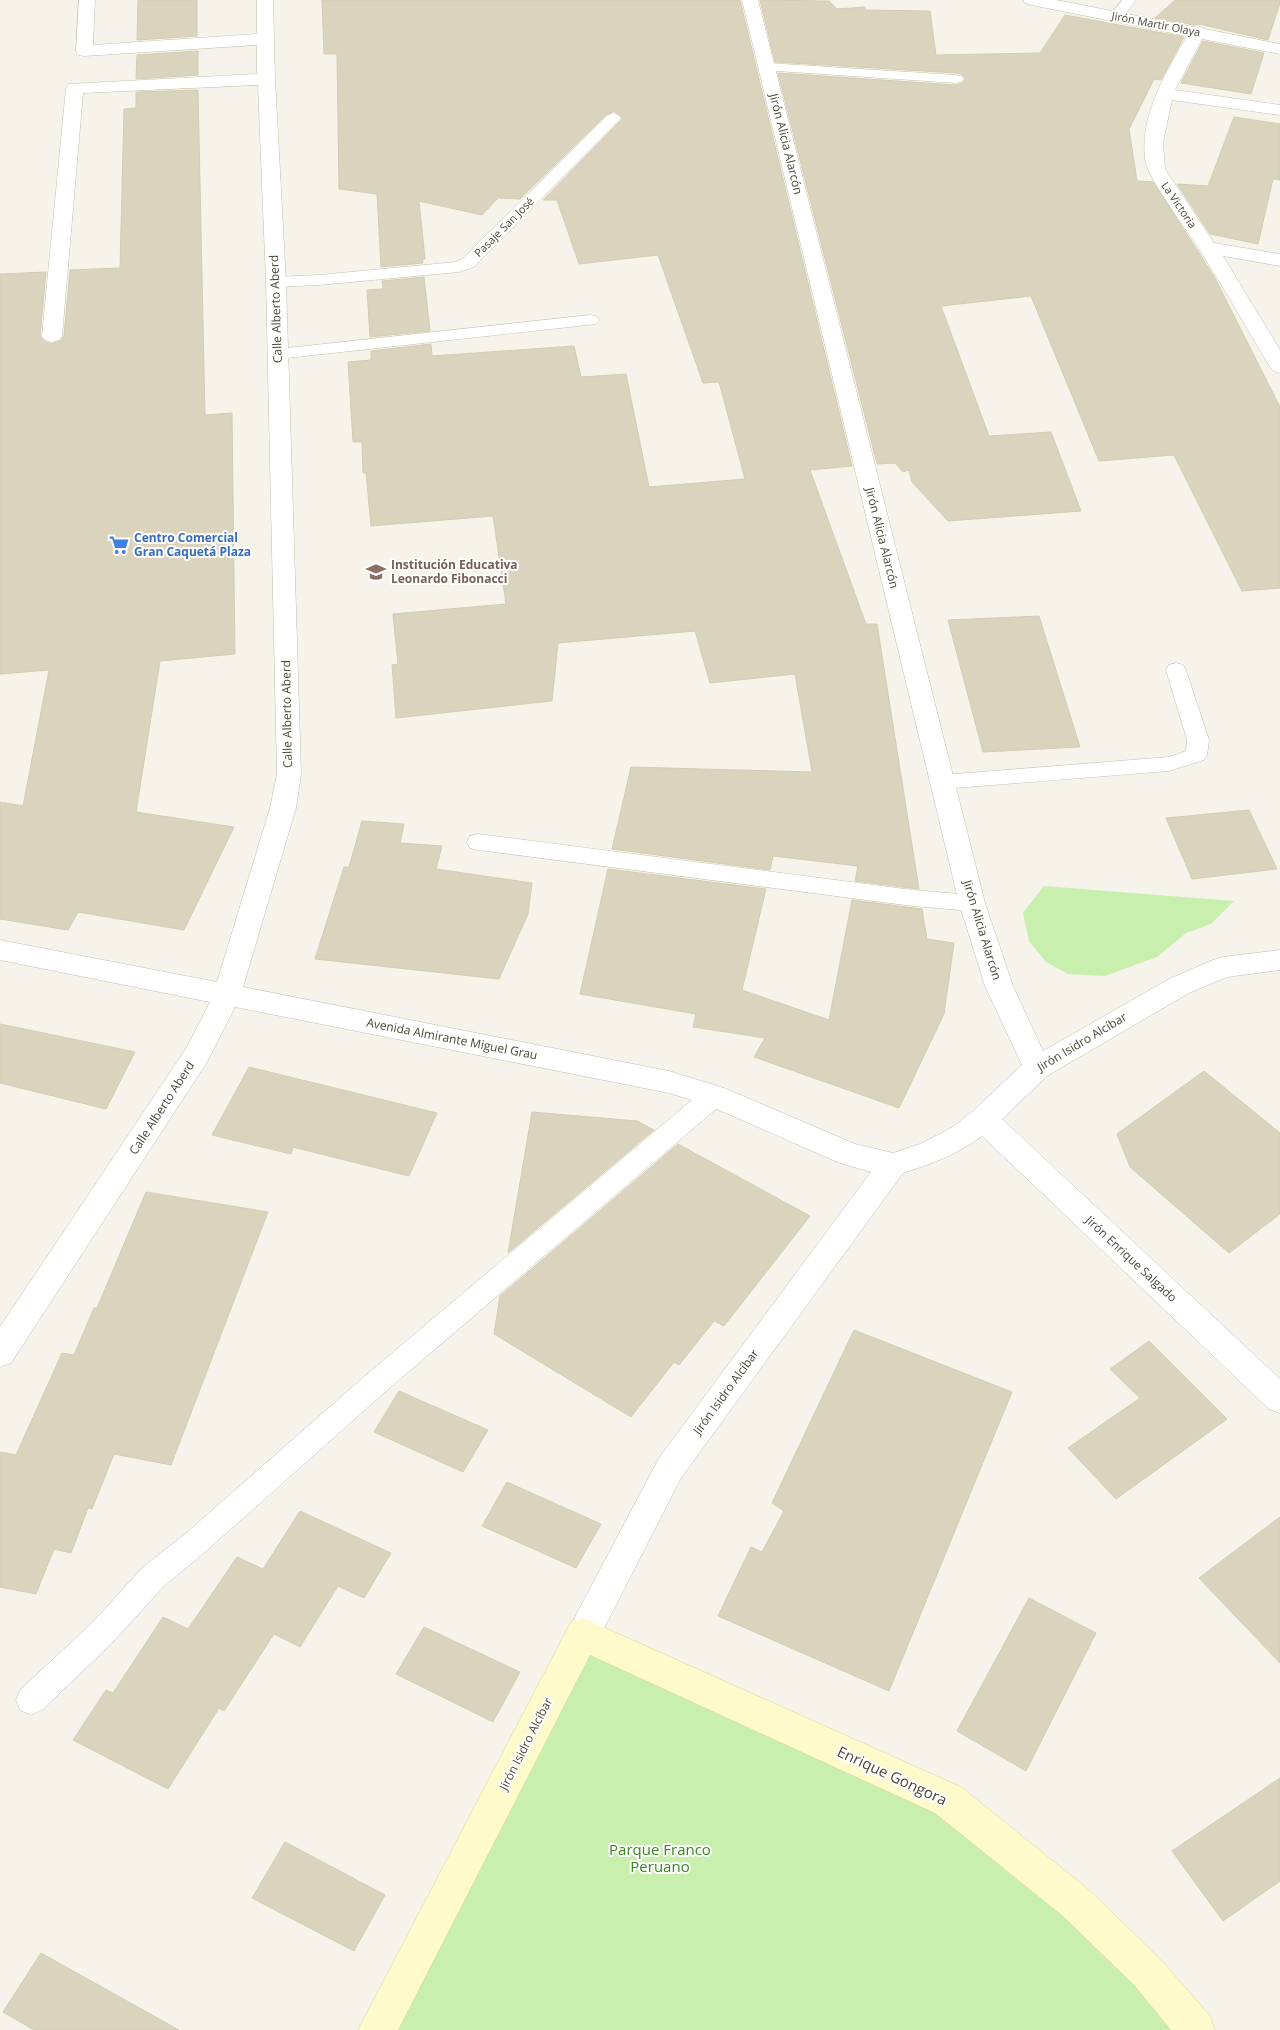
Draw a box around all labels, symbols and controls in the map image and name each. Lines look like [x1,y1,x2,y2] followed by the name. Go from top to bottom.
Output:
[1109,7,1202,39] street label: Jirón Martir Olaya
[765,91,807,196] street label: Jirón Alicia Alarcón
[1158,178,1201,231] street label: La Victoria
[471,194,537,260] street label: Pasaje San José
[265,255,286,363] street label: Calle Alberto Aberd
[861,485,903,590] street label: Jirón Alicia Alarcón
[134,529,251,560] place label: Centro Comercial Gran Caquetá Plaza
[108,534,130,556] supermarket icon: Centro Comercial Gran Caquetá Plaza
[391,556,518,587] place label: Institución Educativa Leonardo Fibonacci
[365,561,387,583] school or university icon: Institución Educativa Leonardo Fibonacci
[277,660,296,768] street label: Calle Alberto Aberd
[959,877,1006,982] street label: Jirón Alicia Alarcón
[1033,1008,1130,1076] street label: Jirón Isidro Alcíbar
[365,1014,539,1063] street label: Avenida Almirante Miguel Grau
[125,1058,198,1158] street label: Calle Alberto Aberd
[1081,1211,1181,1306] street label: Jirón Enrique Salgado
[688,1345,762,1439] street label: Jirón Isidro Alcíbar
[494,1694,556,1794] street label: Jirón Isidro Alcíbar
[834,1741,951,1809] street label: Enrique Gongora
[609,1839,711,1876] park label: Parque Franco Peruano

